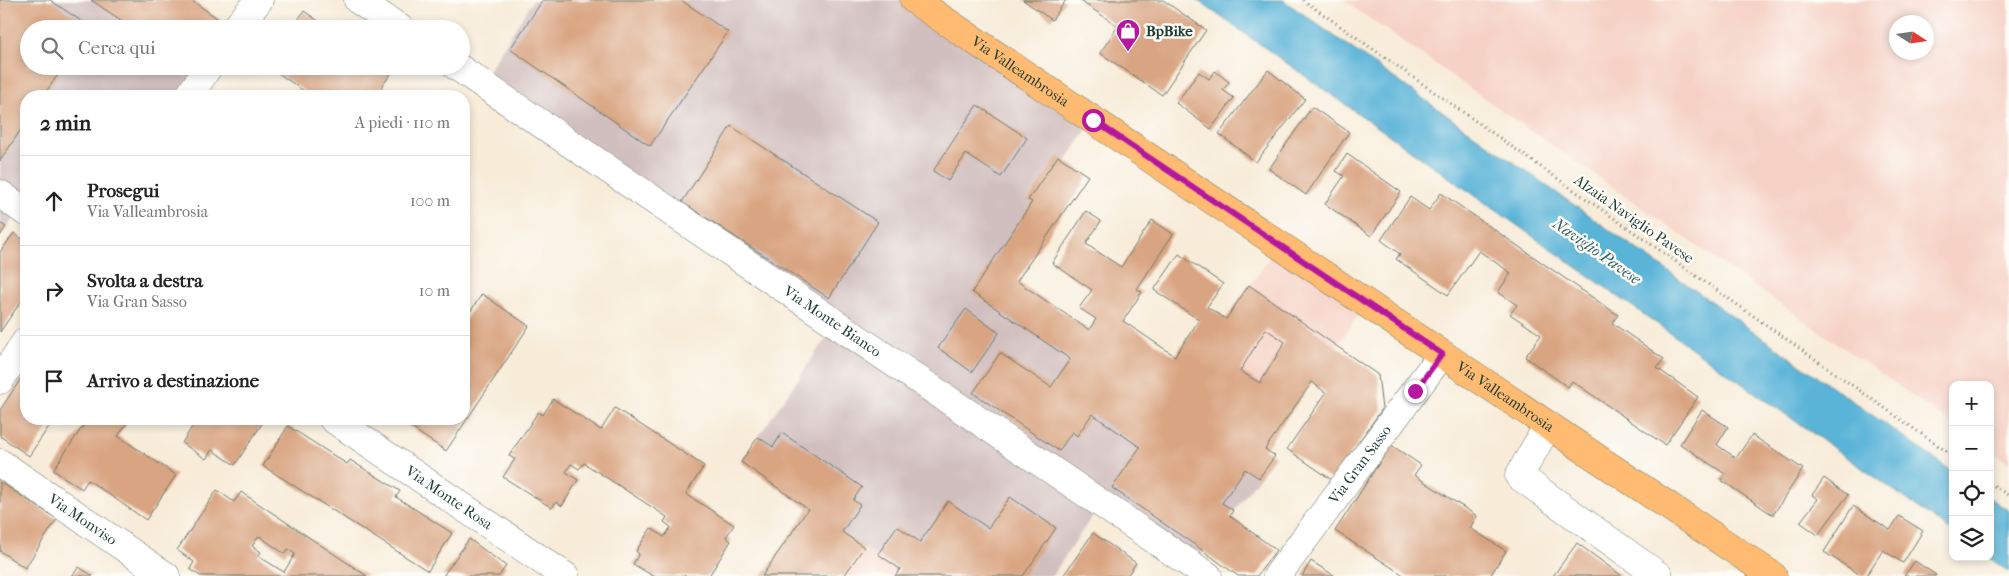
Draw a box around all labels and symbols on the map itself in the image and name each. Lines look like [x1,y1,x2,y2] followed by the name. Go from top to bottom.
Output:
[1889,15,1934,60] north arrow
[1115,18,1141,52] shop icon: BpBike
[1146,22,1193,40] place label: BpBike
[967,32,1073,111] street label: Via Valleambrosia
[1082,109,1105,132] route start
[1571,171,1697,267] street label: Alzaia Naviglio Pavese
[1549,214,1645,288] water label: Naviglio Pavese
[780,281,885,361] street label: Via Monte Bianco
[1452,357,1558,436] street label: Via Valleambrosia
[1404,380,1427,403] route end
[1324,421,1395,508] street label: Via Gran Sasso
[401,461,497,534] street label: Via Monte Rosa
[44,489,121,549] street label: Via Monviso

